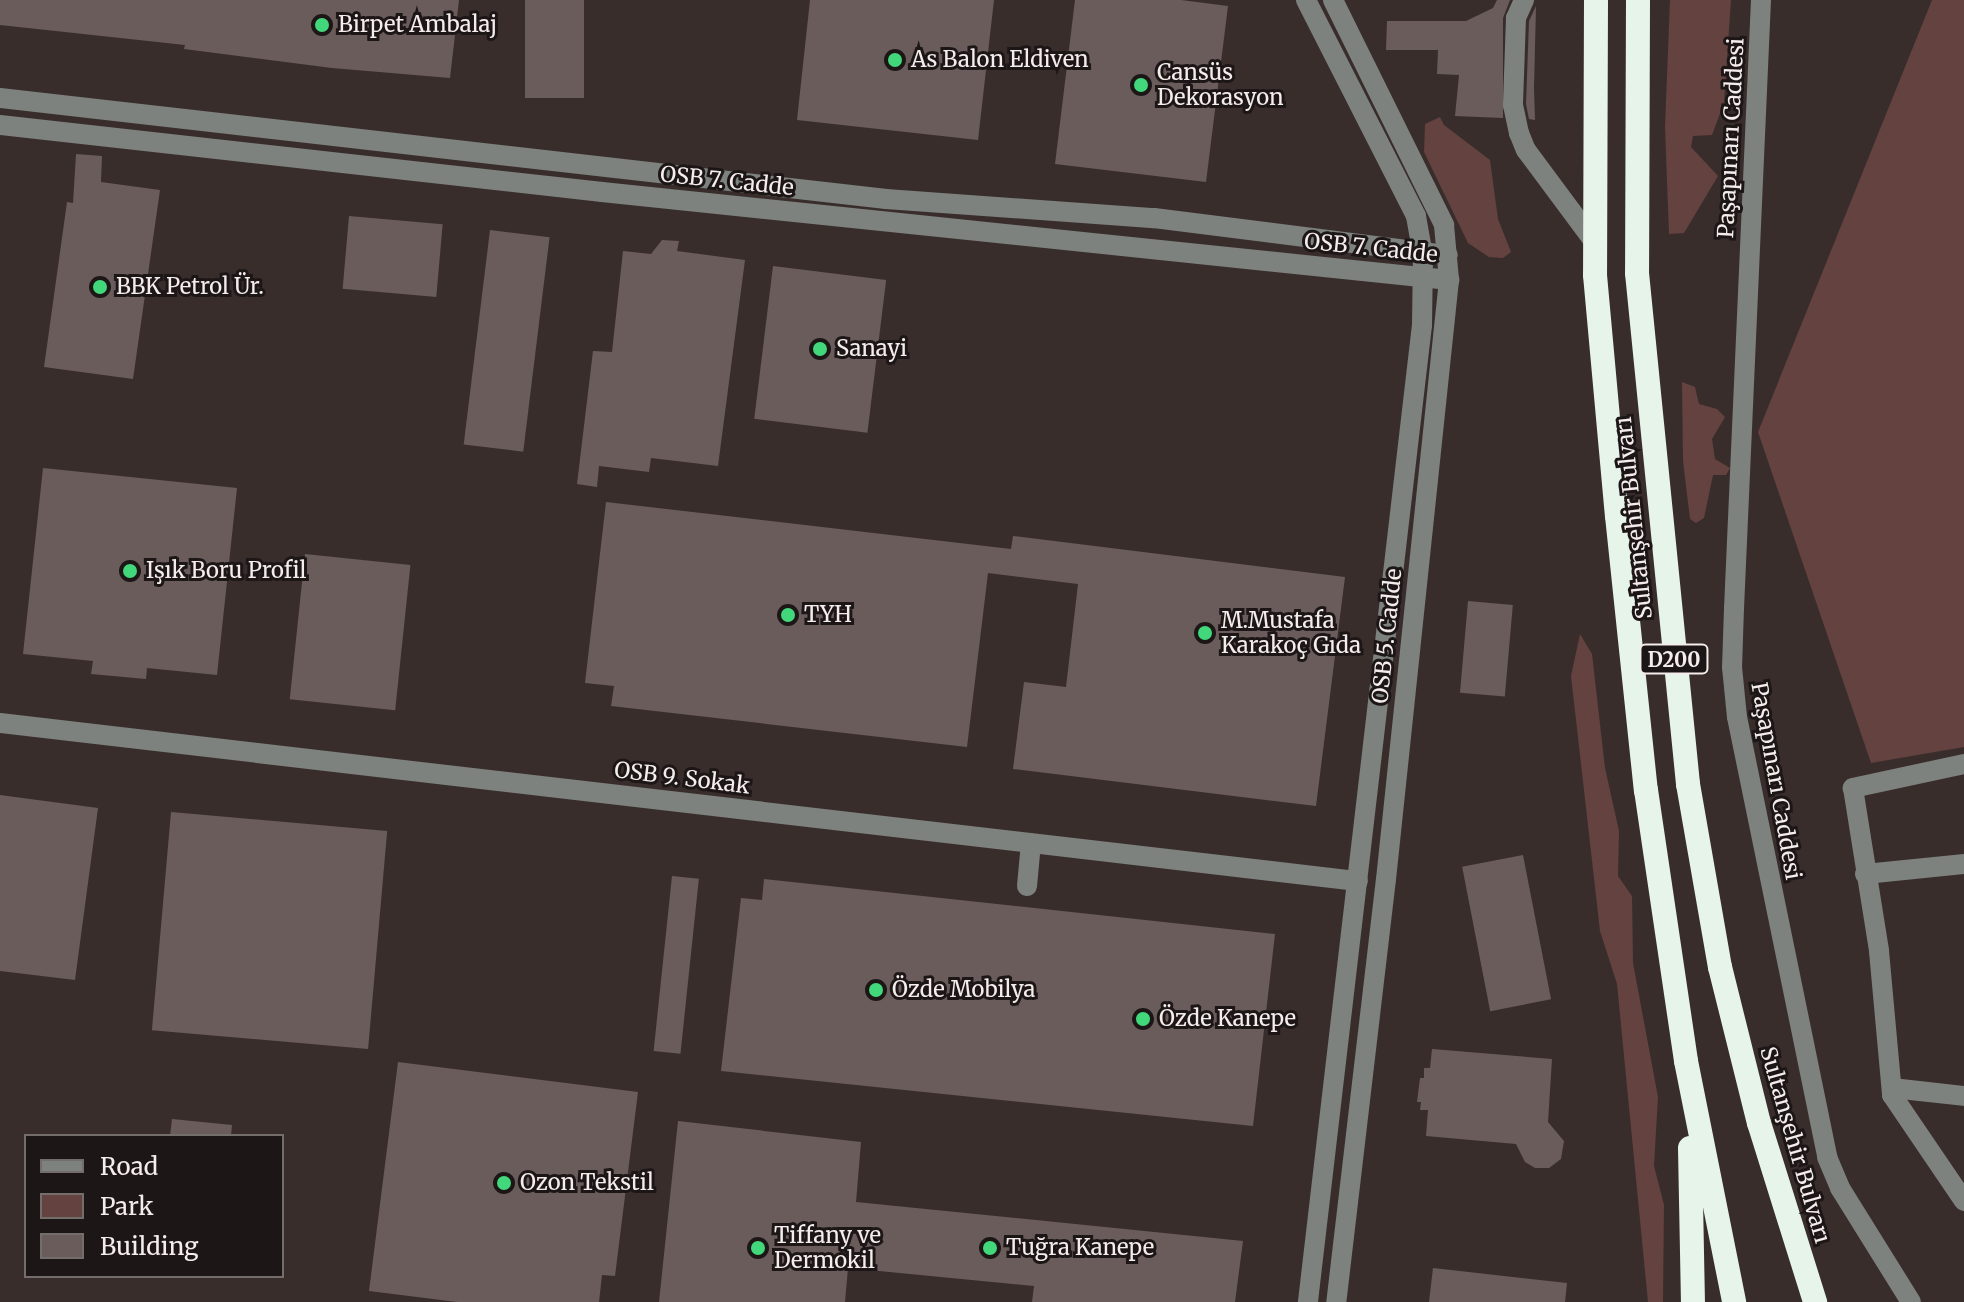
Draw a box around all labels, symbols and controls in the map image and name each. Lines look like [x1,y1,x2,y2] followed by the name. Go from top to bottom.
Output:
[338,12,497,38] place label: Birpet Ambalaj
[313,16,331,34] marker: Birpet Ambalaj
[1713,37,1749,239] street label: Paşapınarı Caddesi
[911,47,1089,73] place label: As Balon Eldiven
[886,51,904,69] marker: As Balon Eldiven
[1157,59,1284,110] place label: Cansüs Dekorasyon
[1132,76,1150,94] marker: Cansüs Dekorasyon
[659,161,795,201] street label: OSB 7. Cadde
[1303,228,1439,268] street label: OSB 7. Cadde
[116,274,264,300] place label: BBK Petrol Ür.
[91,278,109,296] marker: BBK Petrol Ür.
[836,336,907,362] place label: Sanayi
[811,340,829,358] marker: Sanayi
[1610,416,1658,620] street label: Sultanşehir Bulvarı
[146,558,306,584] place label: Işık Boru Profil
[121,562,139,580] marker: Işık Boru Profil
[1367,567,1407,705] street label: OSB 5. Cadde
[804,602,852,628] place label: TYH
[779,606,797,624] marker: TYH
[1221,607,1361,658] place label: M.Mustafa Karakoç Gıda
[1196,624,1214,642] marker: M.Mustafa Karakoç Gıda
[1638,643,1710,675] road number: D200
[1746,680,1806,882] street label: Paşapınarı Caddesi
[613,757,751,799] street label: OSB 9. Sokak
[892,977,1035,1003] place label: Özde Mobilya
[867,981,885,999] marker: Özde Mobilya
[1159,1006,1296,1032] place label: Özde Kanepe
[1134,1010,1152,1028] marker: Özde Kanepe
[1754,1044,1836,1246] street label: Sultanşehir Bulvarı
[24,1134,284,1278] legend
[100,1151,158,1182] text: Road
[520,1170,654,1196] place label: Ozon Tekstil
[495,1174,513,1192] marker: Ozon Tekstil
[100,1191,153,1222] text: Park
[774,1222,881,1274] place label: Tiffany ve Dermokil
[100,1231,199,1262] text: Building
[1006,1235,1154,1261] place label: Tuğra Kanepe
[749,1239,767,1257] marker: Tiffany ve Dermokil
[981,1239,999,1257] marker: Tuğra Kanepe

